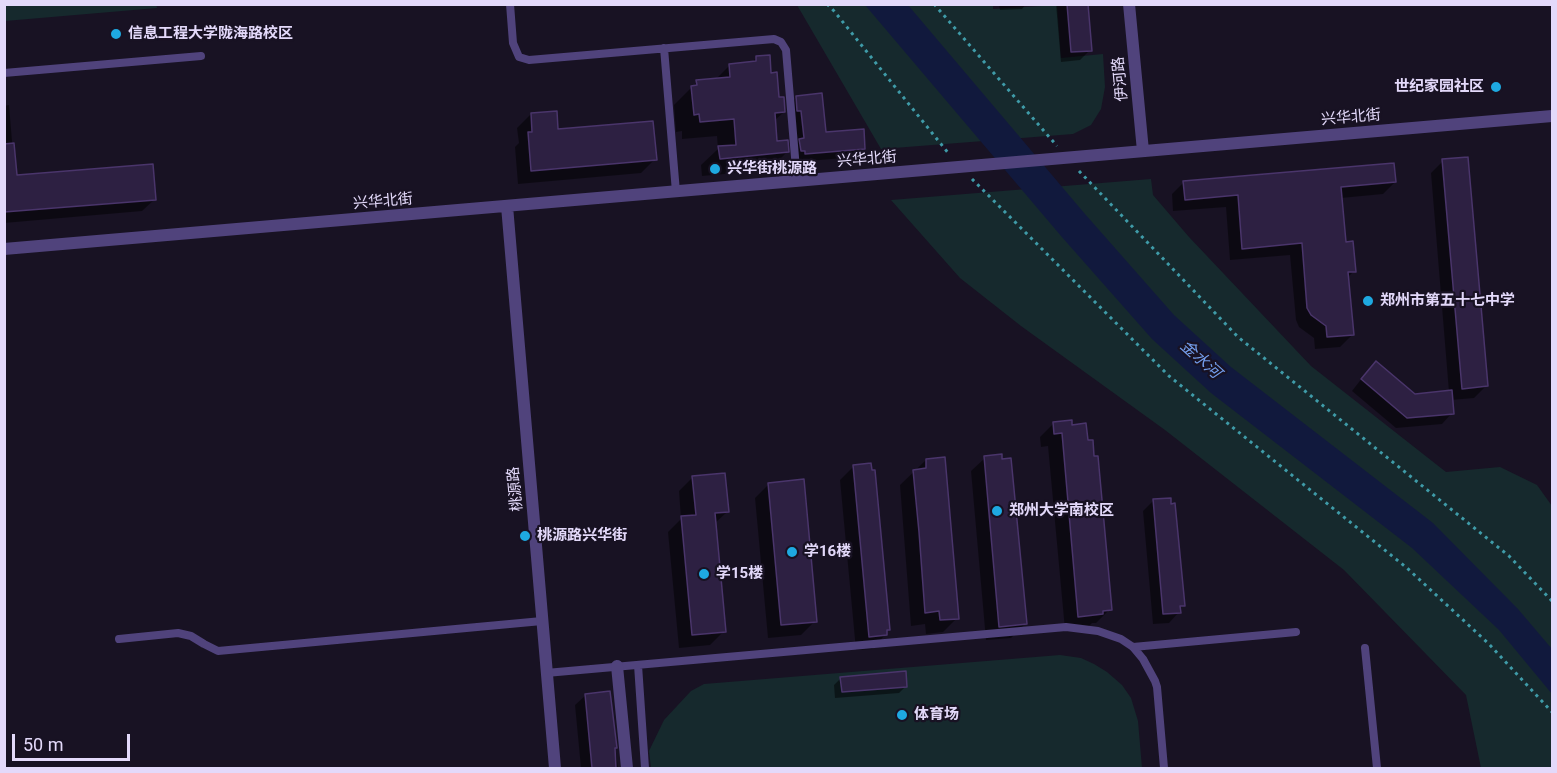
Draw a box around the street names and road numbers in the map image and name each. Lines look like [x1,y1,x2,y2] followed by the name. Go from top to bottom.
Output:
[1110,56,1132,102] street label: 伊河路
[1320,106,1382,130] street label: 兴华北街
[836,148,898,172] street label: 兴华北街
[352,190,414,214] street label: 兴华北街
[505,466,527,512] street label: 桃源路

